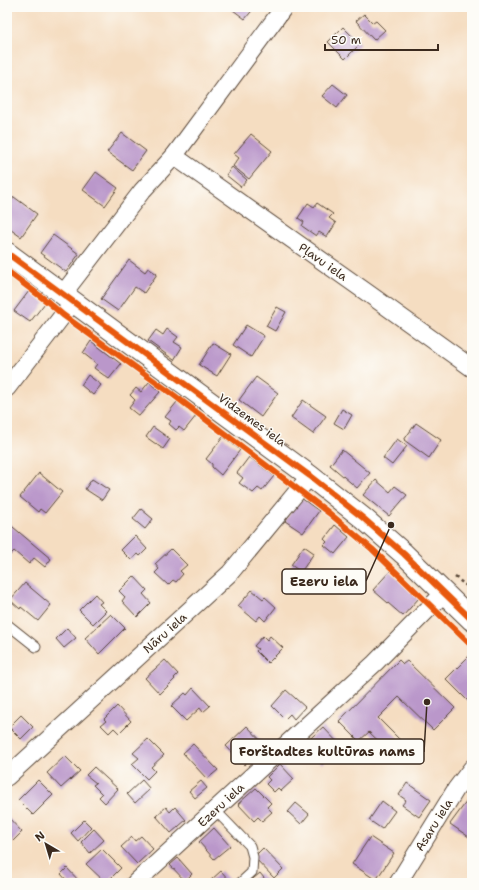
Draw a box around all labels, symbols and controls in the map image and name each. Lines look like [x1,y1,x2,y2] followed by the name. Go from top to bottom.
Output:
[325,26,438,52] scale bar
[331,32,361,48] text: 50 m
[295,239,351,285] street label: Pļavu iela
[215,390,290,450] street label: Vidzemes iela
[282,569,366,594] callout: Ezeru iela
[290,573,358,590] text: Ezeru iela
[140,609,191,657] street label: Nāru iela
[231,739,424,764] callout: Forštadtes kultūras nams
[239,743,415,760] text: Forštadtes kultūras nams
[194,779,248,831] street label: Ezeru iela
[412,795,457,854] street label: Asaru iela
[26,824,66,864] north arrow
[32,828,48,845] text: N

